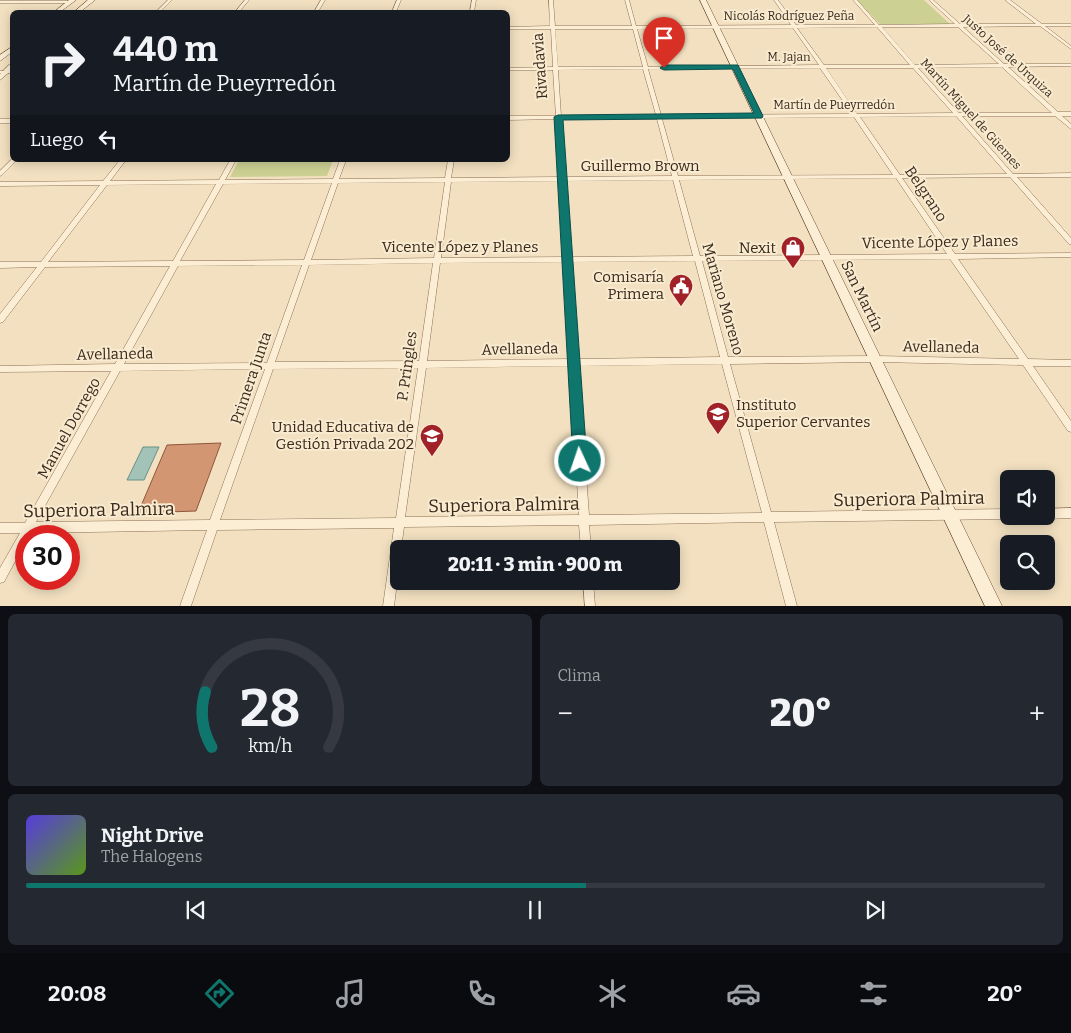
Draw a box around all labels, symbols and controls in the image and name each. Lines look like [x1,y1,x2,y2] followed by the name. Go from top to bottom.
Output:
[724,9,855,23] street label: Nicolás Rodríguez Peña
[959,11,1056,100] street label: Justo José de Urquiza
[643,17,685,68] pin
[650,24,678,52] icon: arrive
[113,28,218,70] text: 440 m
[30,30,95,95] icon: right
[529,32,551,100] street label: Rivadavia
[767,50,811,64] street label: M. Jajan
[918,56,1024,172] street label: Martín Miguel de Güemes
[113,70,336,97] text: Martín de Pueyrredón
[773,98,895,112] street label: Martín de Pueyrredón
[94,125,122,153] icon: left
[30,128,84,151] text: Luego
[580,157,700,175] street label: Guillermo Brown
[901,163,951,225] street label: Belgrano
[862,232,1018,252] street label: Vicente López y Planes
[780,235,806,269] shop icon: Nexit
[382,238,538,256] street label: Vicente López y Planes
[739,239,777,257] place label: Nexit
[698,241,748,357] street label: Mariano Moreno
[837,258,887,335] street label: San Martín
[593,268,664,303] place label: Comisaría Primera
[668,273,694,307] public building icon: Comisaría Primera
[227,329,275,427] street label: Primera Junta
[393,330,421,402] street label: P. Pringles
[902,337,980,357] street label: Avellaneda
[481,339,559,359] street label: Avellaneda
[76,344,154,364] street label: Avellaneda
[34,374,104,482] street label: Manuel Dorrego
[736,396,870,431] place label: Instituto Superior Cervantes
[705,401,731,435] school or university icon: Instituto Superior Cervantes
[272,418,414,453] place label: Unidad Educativa de Gestión Privada 202
[419,423,445,457] school or university icon: Unidad Educativa de Gestión Privada 202
[553,434,605,486] position arrow
[1000,470,1055,590] map controls
[1000,470,1055,525] button: sound
[833,487,985,511] street label: Superiora Palmira
[428,493,580,517] street label: Superiora Palmira
[23,498,175,522] street label: Superiora Palmira
[15,525,80,590] speed limit sign: 30
[1000,535,1055,590] button: search
[448,553,622,576] text: 20:11 · 3 min · 900 m
[558,666,601,685] text: Clima
[239,677,300,740] text: 28
[770,690,832,736] text: 20°
[558,697,573,730] text: −
[1029,697,1045,730] text: +
[248,735,292,757] text: km/h
[101,824,204,847] text: Night Drive
[101,847,202,866] text: The Halogens
[182,896,210,924] icon: previous
[521,896,549,924] icon: pause
[861,896,889,924] icon: next
[202,976,237,1011] icon: directions
[333,976,368,1011] icon: music
[464,976,499,1011] icon: phone
[595,976,630,1011] icon: climate
[726,976,761,1011] icon: car
[856,976,891,1011] icon: filters
[48,980,107,1007] text: 20:08
[987,980,1023,1007] text: 20°

